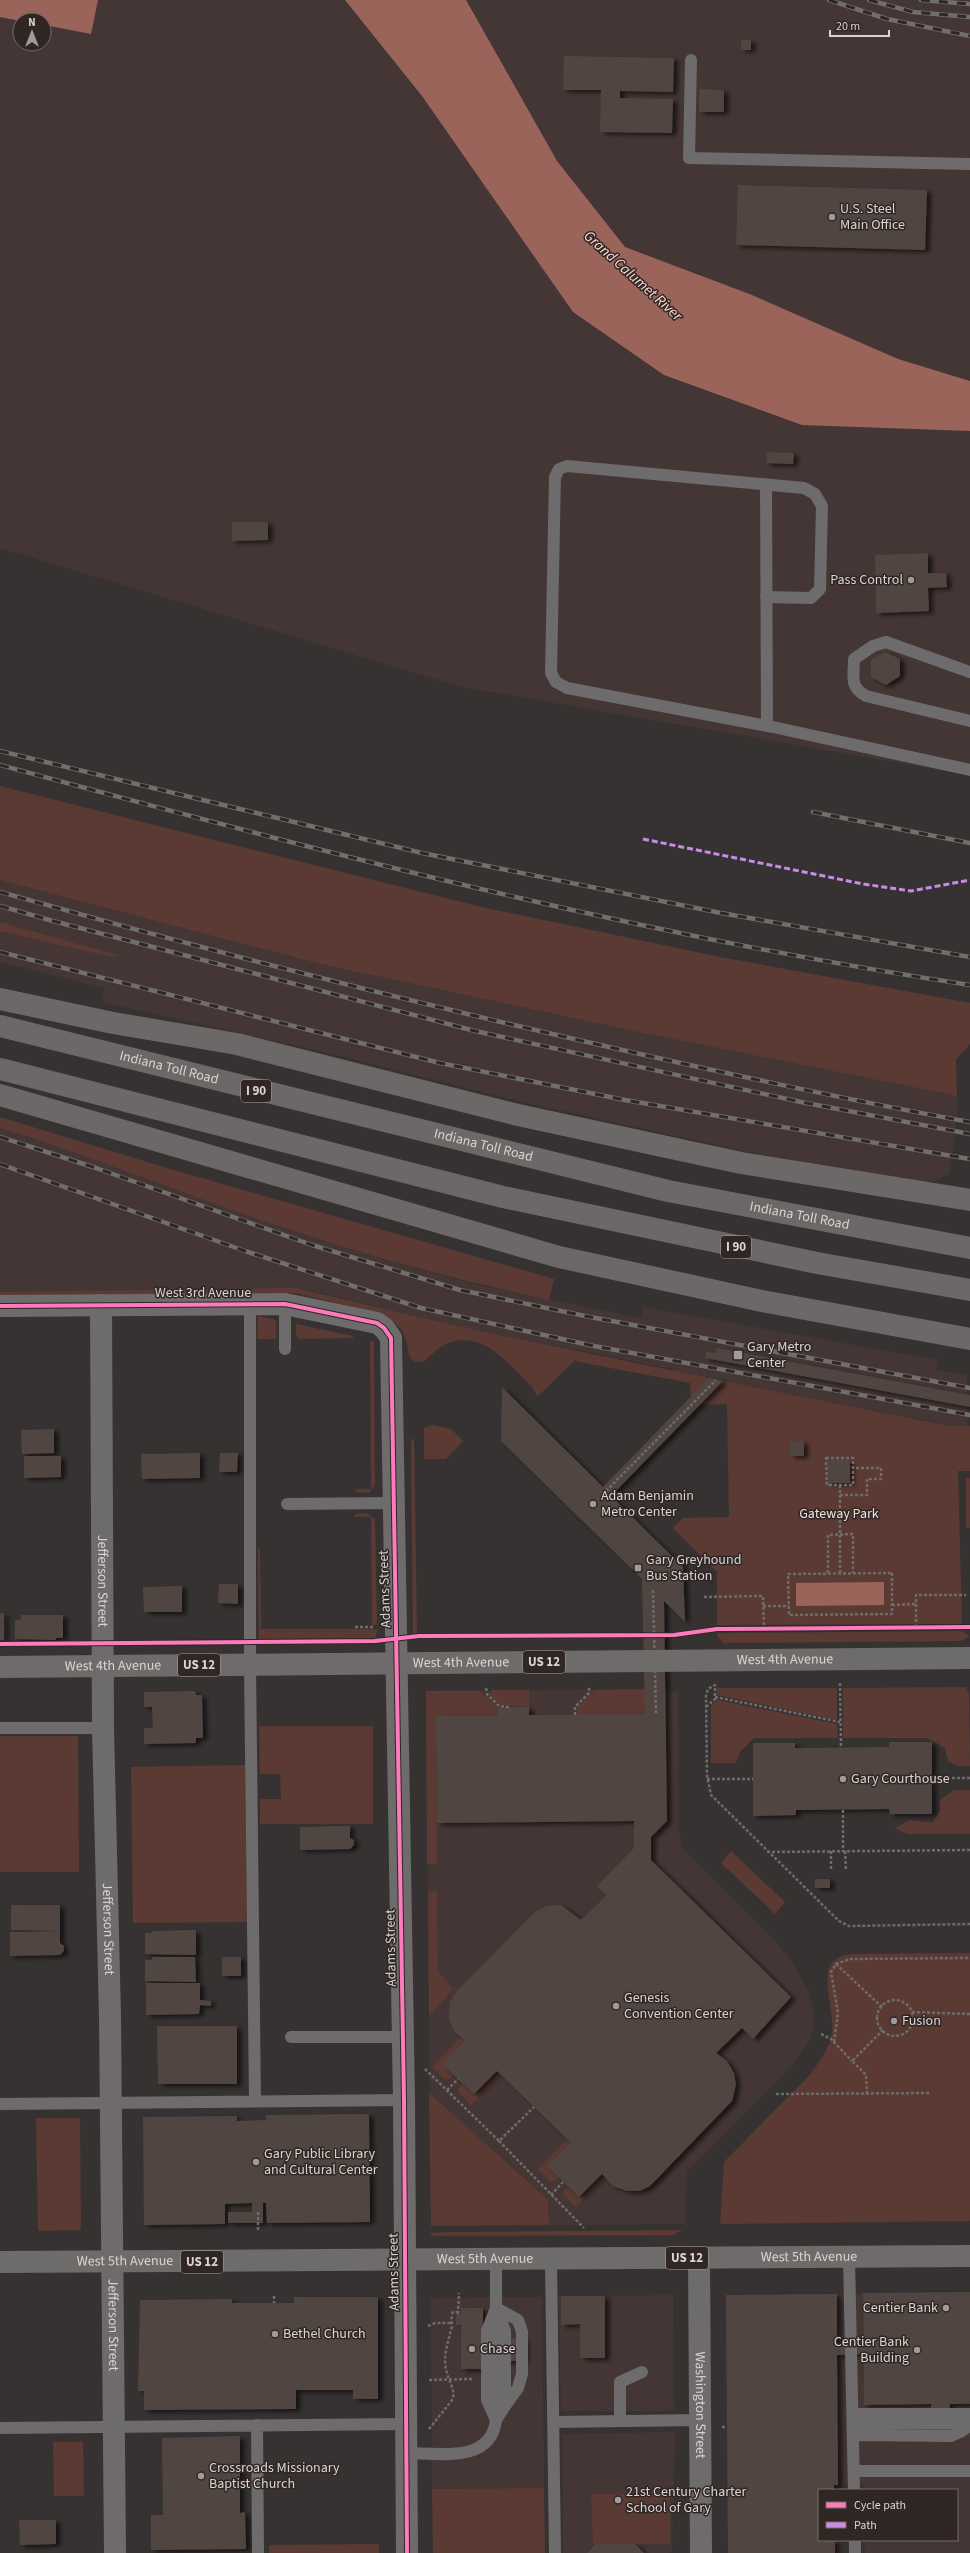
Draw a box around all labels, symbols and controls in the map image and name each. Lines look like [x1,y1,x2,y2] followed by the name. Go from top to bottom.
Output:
[12,12,52,52] north arrow
[830,12,889,38] scale bar
[28,15,36,30] text: N
[836,18,860,35] text: 20 m
[840,199,905,235] place label: U.S. Steel Main Office
[827,212,837,222] marker: U.S. Steel Main Office
[579,226,688,327] water label: Grand Calumet River
[830,570,903,590] place label: Pass Control
[906,575,916,585] marker: Pass Control
[117,1046,221,1090] street label: Indiana Toll Road
[241,1080,271,1102] road number: I 90
[432,1124,535,1167] street label: Indiana Toll Road
[748,1197,851,1235] street label: Indiana Toll Road
[721,1236,751,1258] road number: I 90
[155,1283,251,1303] street label: West 3rd Avenue
[747,1337,811,1373] place label: Gary Metro Center
[732,1349,744,1361] marker: Gary Metro Center
[601,1486,694,1522] place label: Adam Benjamin Metro Center
[588,1499,598,1509] marker: Adam Benjamin Metro Center
[799,1504,879,1524] park label: Gateway Park
[92,1535,113,1628] street label: Jefferson Street
[374,1550,396,1628] street label: Adams Street
[646,1550,741,1586] place label: Gary Greyhound Bus Station
[633,1563,643,1573] marker: Gary Greyhound Bus Station
[737,1649,833,1670] street label: West 4th Avenue
[523,1651,565,1673] road number: US 12
[413,1652,509,1673] street label: West 4th Avenue
[178,1654,220,1676] road number: US 12
[65,1656,161,1676] street label: West 4th Avenue
[851,1769,950,1789] place label: Gary Courthouse
[838,1774,848,1784] marker: Gary Courthouse
[97,1882,119,1976] street label: Jefferson Street
[380,1909,402,1987] street label: Adams Street
[624,1988,734,2024] place label: Genesis Convention Center
[611,2001,621,2011] marker: Genesis Convention Center
[902,2011,941,2031] place label: Fusion
[889,2016,899,2026] marker: Fusion
[264,2144,378,2180] place label: Gary Public Library and Cultural Center
[251,2157,261,2167] marker: Gary Public Library and Cultural Center
[383,2233,405,2311] street label: Adams Street
[666,2247,708,2269] road number: US 12
[761,2247,857,2267] street label: West 5th Avenue
[437,2249,533,2269] street label: West 5th Avenue
[77,2251,173,2272] street label: West 5th Avenue
[181,2251,223,2273] road number: US 12
[102,2279,123,2371] street label: Jefferson Street
[863,2298,938,2318] place label: Centier Bank
[941,2303,951,2313] marker: Centier Bank
[283,2324,366,2344] place label: Bethel Church
[270,2329,280,2339] marker: Bethel Church
[834,2332,909,2368] place label: Centier Bank Building
[480,2339,516,2359] place label: Chase
[467,2344,477,2354] marker: Chase
[912,2345,922,2355] marker: Centier Bank Building
[690,2351,710,2459] street label: Washington Street
[209,2458,340,2494] place label: Crossroads Missionary Baptist Church
[196,2471,206,2481] marker: Crossroads Missionary Baptist Church
[626,2482,747,2518] place label: 21st Century Charter School of Gary
[818,2489,958,2541] legend
[613,2495,623,2505] marker: 21st Century Charter School of Gary
[854,2497,906,2514] text: Cycle path
[854,2517,877,2534] text: Path

